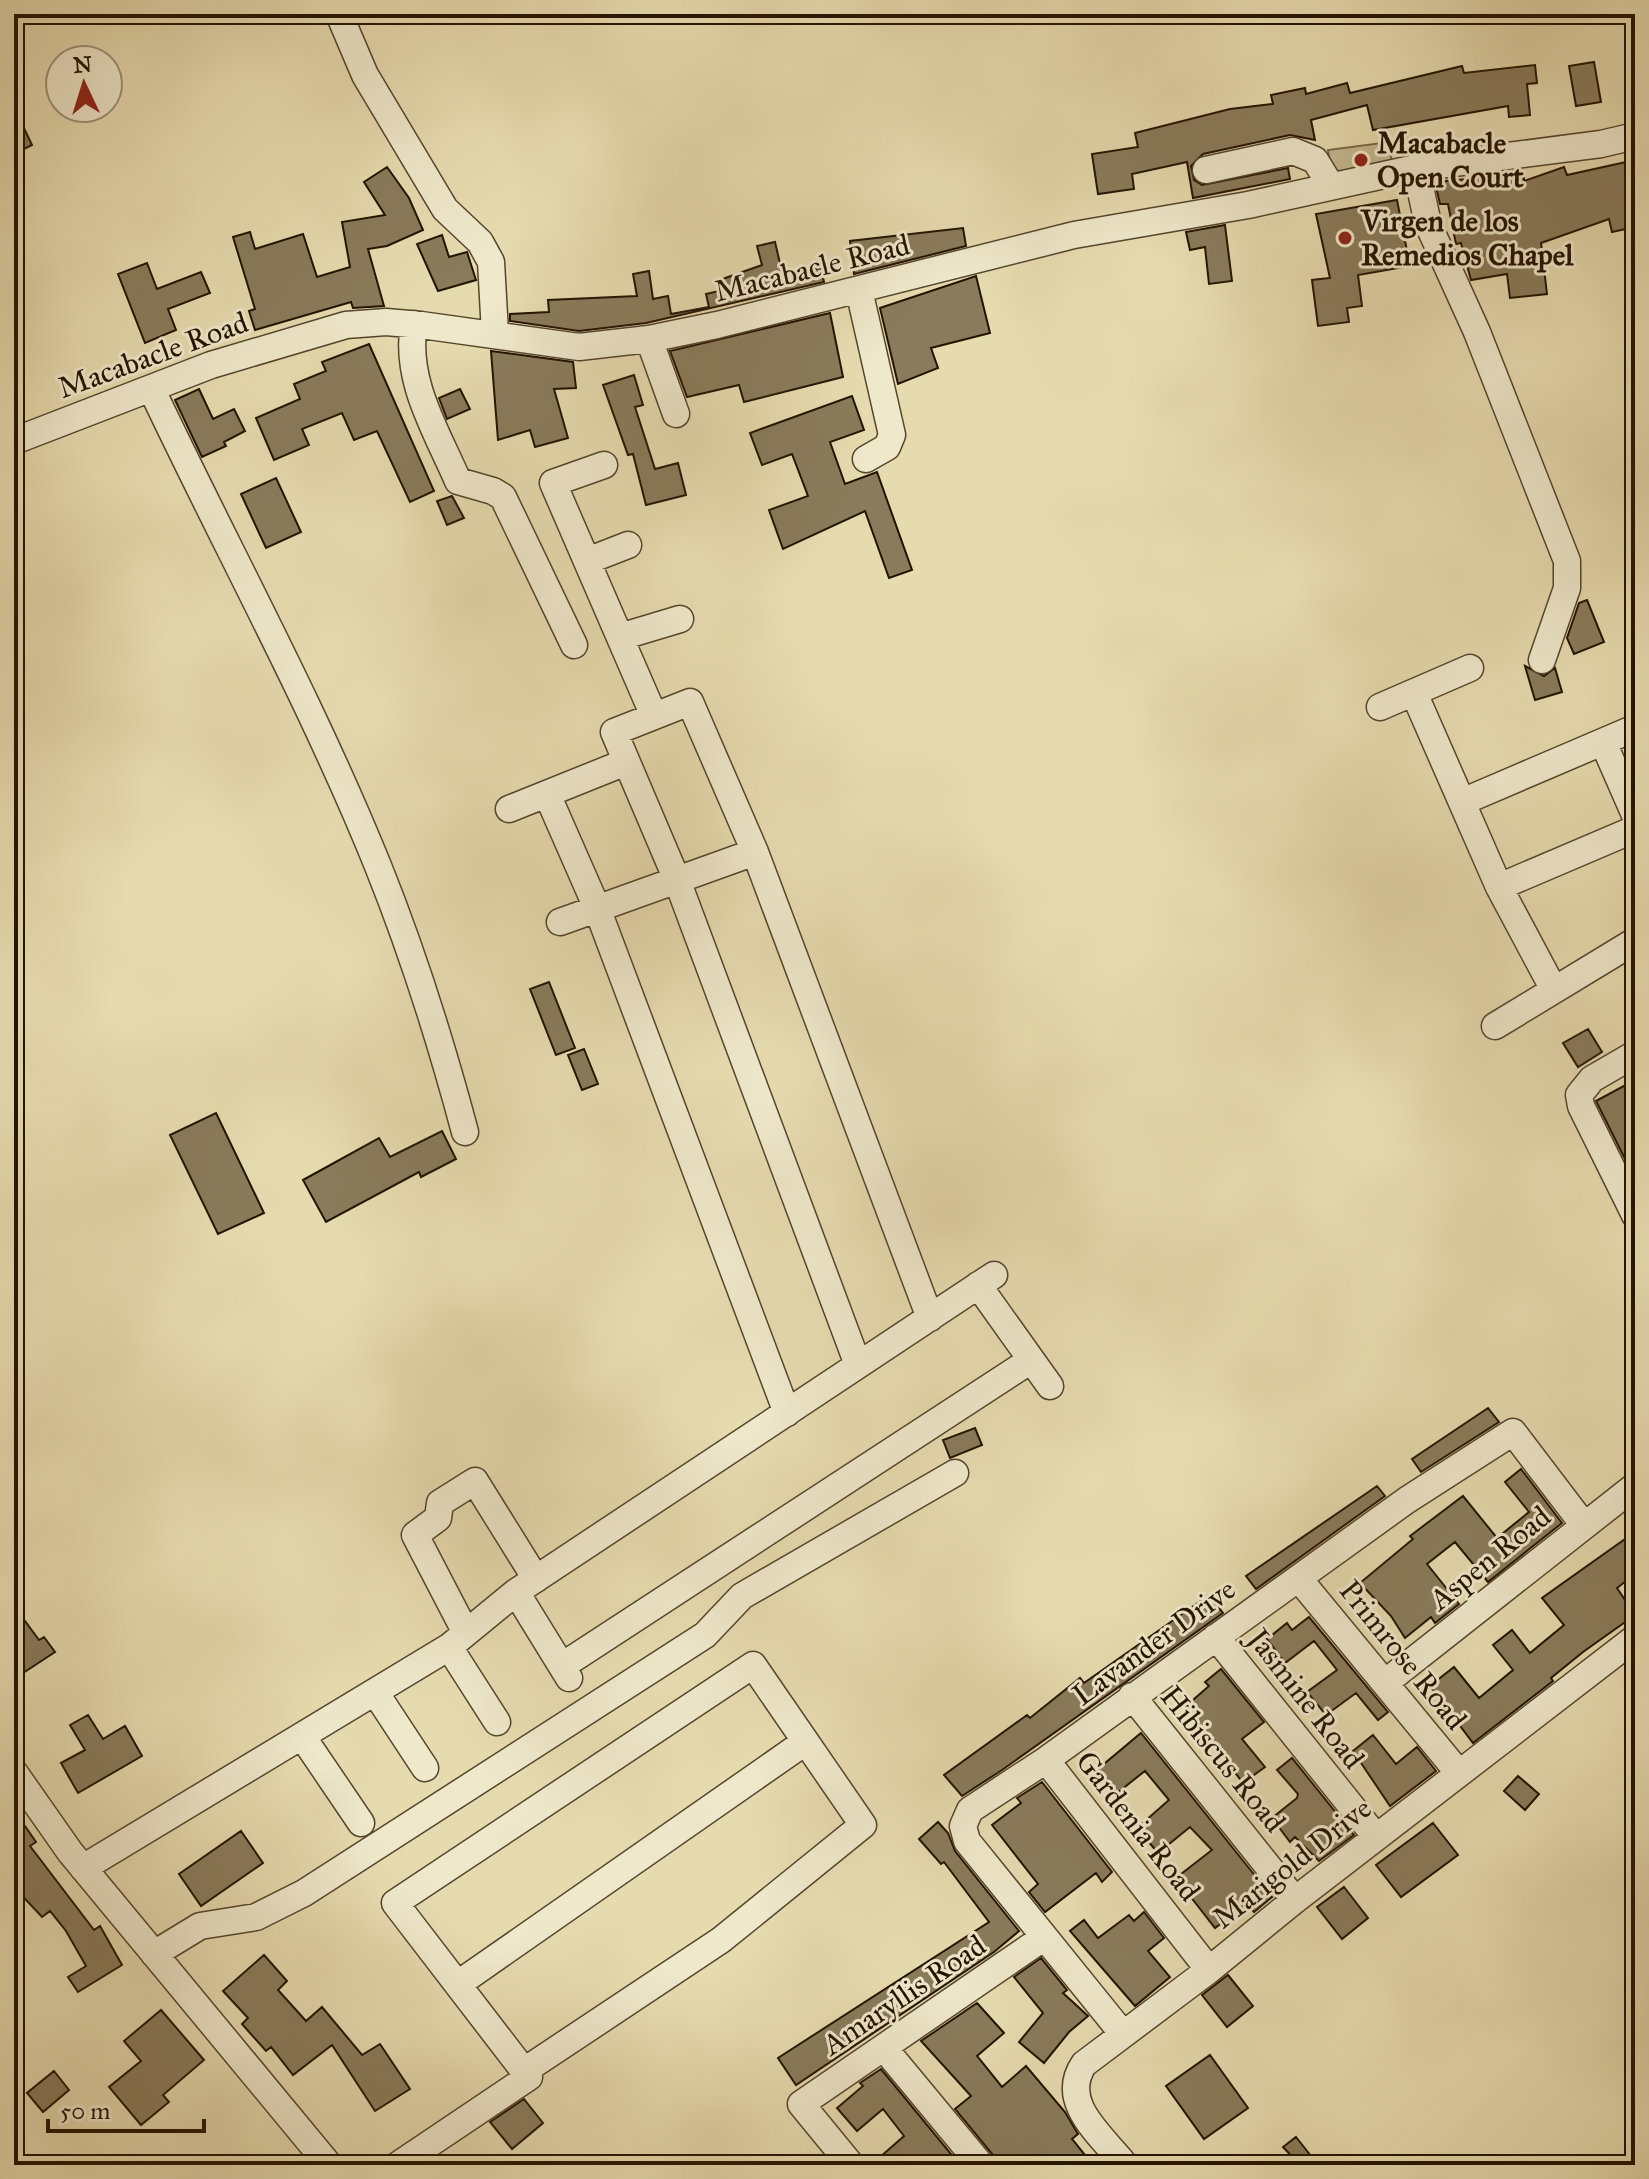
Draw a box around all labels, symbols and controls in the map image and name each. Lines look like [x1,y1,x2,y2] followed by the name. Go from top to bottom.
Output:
[44,44,124,124] north arrow
[72,50,93,79] text: N
[1377,125,1524,195] place label: Macabacle Open Court
[1352,151,1370,169] marker: Macabacle Open Court
[1360,203,1574,273] place label: Virgen de los Remedios Chapel
[711,226,913,310] street label: Macabacle Road
[1336,229,1354,247] marker: Virgen de los Remedios Chapel
[53,304,253,406] street label: Macabacle Road
[1421,1498,1558,1619] street label: Aspen Road
[1066,1571,1242,1713] street label: Lavander Drive
[1332,1573,1474,1737] street label: Primrose Road
[1238,1620,1372,1776] street label: Jasmine Road
[1153,1679,1293,1839] street label: Hibiscus Road
[1068,1744,1208,1908] street label: Gardenia Road
[1206,1790,1378,1936] street label: Marigold Drive
[814,1927,992,2064] street label: Amaryllis Road
[48,2083,204,2133] scale bar
[60,2096,110,2126] text: 50 m

